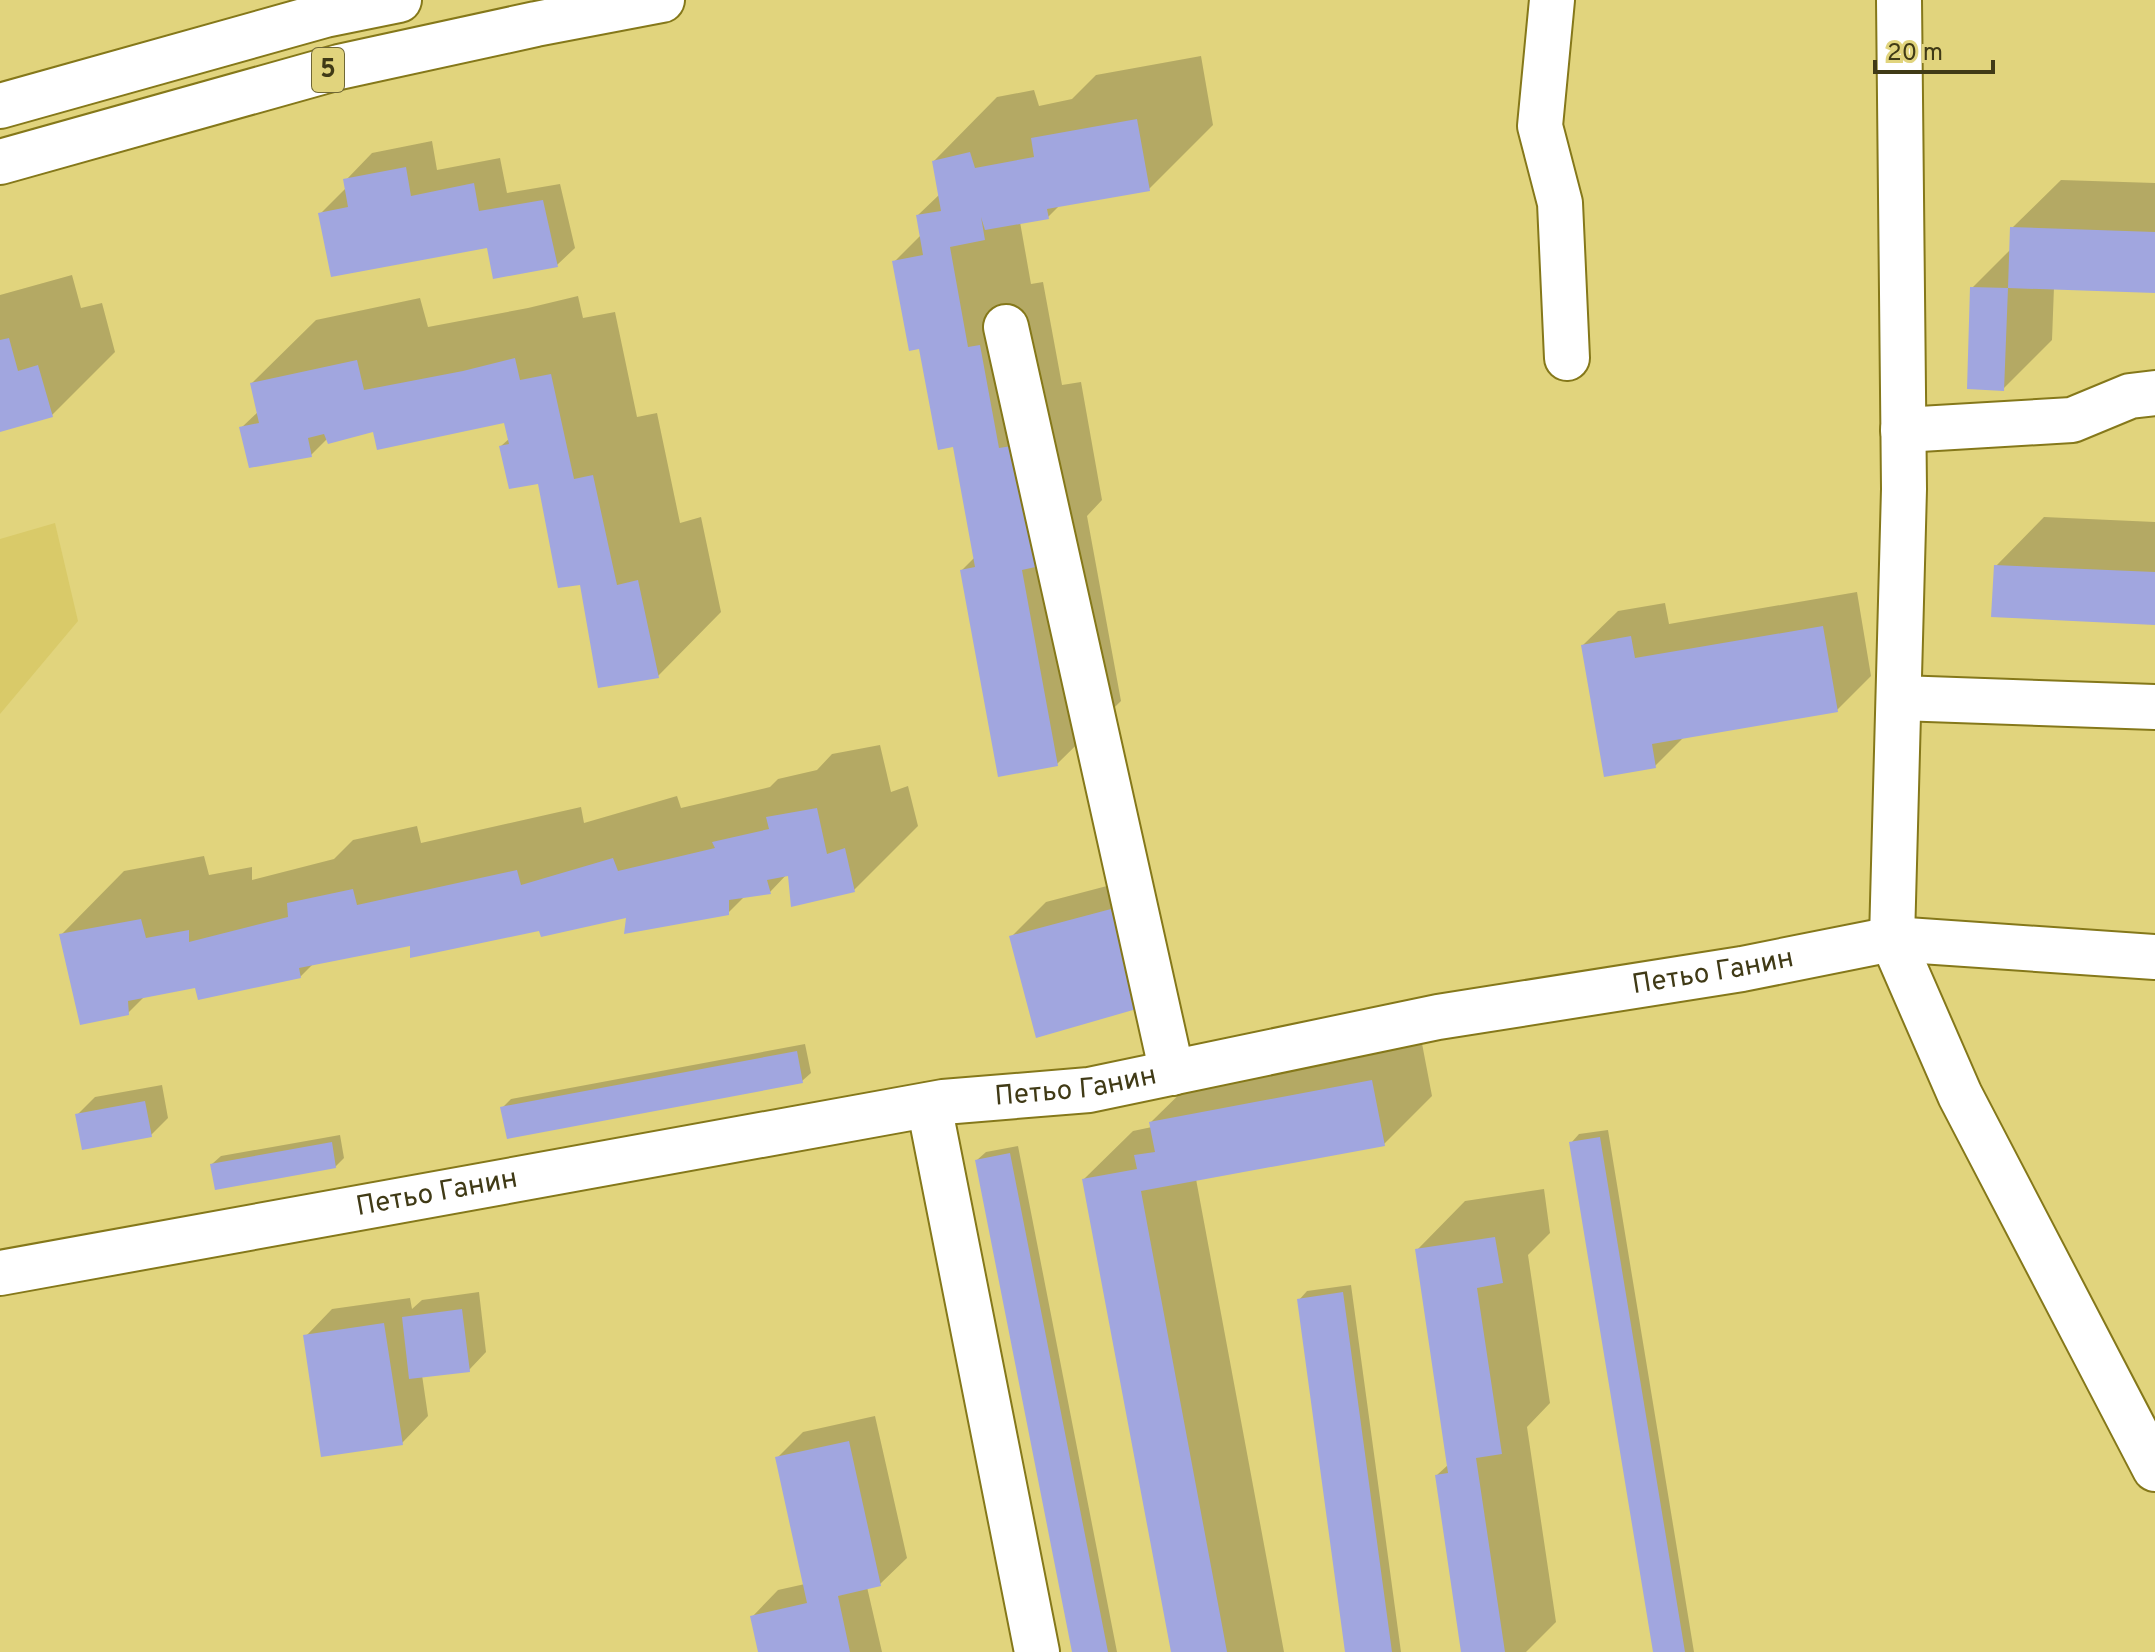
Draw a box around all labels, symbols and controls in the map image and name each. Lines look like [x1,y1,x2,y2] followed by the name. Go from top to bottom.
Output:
[1875,24,1993,74] scale bar
[1887,39,1943,69] text: 20 m
[312,48,344,92] road number: 5
[1630,941,1797,1004] street label: Петьо Ганин
[993,1058,1160,1116] street label: Петьо Ганин
[353,1161,521,1226] street label: Петьо Ганин

